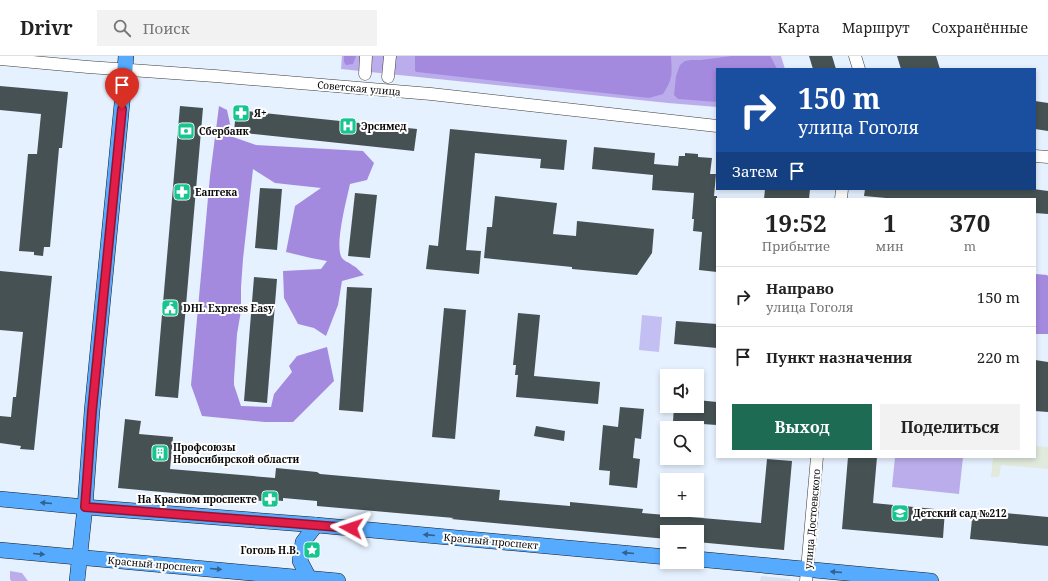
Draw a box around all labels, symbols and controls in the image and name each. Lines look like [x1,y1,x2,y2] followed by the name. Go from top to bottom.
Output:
[97,10,377,46] search box
[20,15,73,41] text: Drivr
[111,17,133,39] icon: search
[143,18,190,38] text: Поиск
[778,18,820,37] text: Карта
[842,18,910,37] text: Маршрут
[932,18,1028,37] text: Сохранённые
[105,68,139,109] pin
[111,74,133,96] icon: arrive
[317,77,402,99] street label: Советская улица
[798,79,880,117] text: 150 m
[732,84,784,136] icon: right
[231,103,251,123] pharmacy icon: Я+
[253,106,267,120] place label: Я+
[798,115,919,139] text: улица Гоголя
[338,116,358,136] hospital icon: Эрсимед
[361,119,407,133] place label: Эрсимед
[176,121,196,141] bank icon: Сбербанк
[199,124,249,138] place label: Сбербанк
[786,160,808,182] icon: arrive
[732,161,778,181] text: Затем
[172,182,192,202] pharmacy icon: Еаптека
[195,185,237,199] place label: Еаптека
[765,206,827,239] text: 19:52
[883,206,897,239] text: 1
[950,206,990,239] text: 370
[762,237,830,255] text: Прибытие
[876,237,904,255] text: мин
[964,237,976,255] text: m
[766,278,834,298] text: Направо
[732,286,754,308] icon: right
[977,287,1020,307] text: 150 m
[160,298,180,318] public building icon: DHL Express Easy
[766,298,853,316] text: улица Гоголя
[183,301,274,315] place label: DHL Express Easy
[732,346,754,368] icon: arrive
[766,347,912,367] text: Пункт назначения
[977,347,1020,367] text: 220 m
[660,369,704,569] map controls
[660,369,704,413] button: sound
[732,404,872,450] button: Выход
[880,404,1020,450] button: Поделиться
[660,421,704,465] button: search
[173,440,300,466] place label: Профсоюзы Новосибирской области
[150,443,170,463] building icon: Профсоюзы Новосибирской области
[801,468,823,570] street label: улица Достоевского
[660,473,704,517] button: +
[260,489,280,509] pharmacy icon: На Красном проспекте
[137,492,257,506] place label: На Красном проспекте
[40,500,52,506] one-way arrow
[890,503,910,523] school or university icon: Детский сад №212
[913,506,1007,520] place label: Детский сад №212
[330,507,372,549] position arrow
[660,525,704,569] button: −
[443,530,540,552] street label: Красный проспект
[423,532,435,538] one-way arrow
[302,540,322,560] place icon: Гоголь Н.В.
[240,543,299,557] place label: Гоголь Н.В.
[33,550,45,557] one-way arrow
[622,550,634,556] one-way arrow
[107,553,204,575] street label: Красный проспект
[210,566,222,573] one-way arrow
[830,569,842,576] one-way arrow

